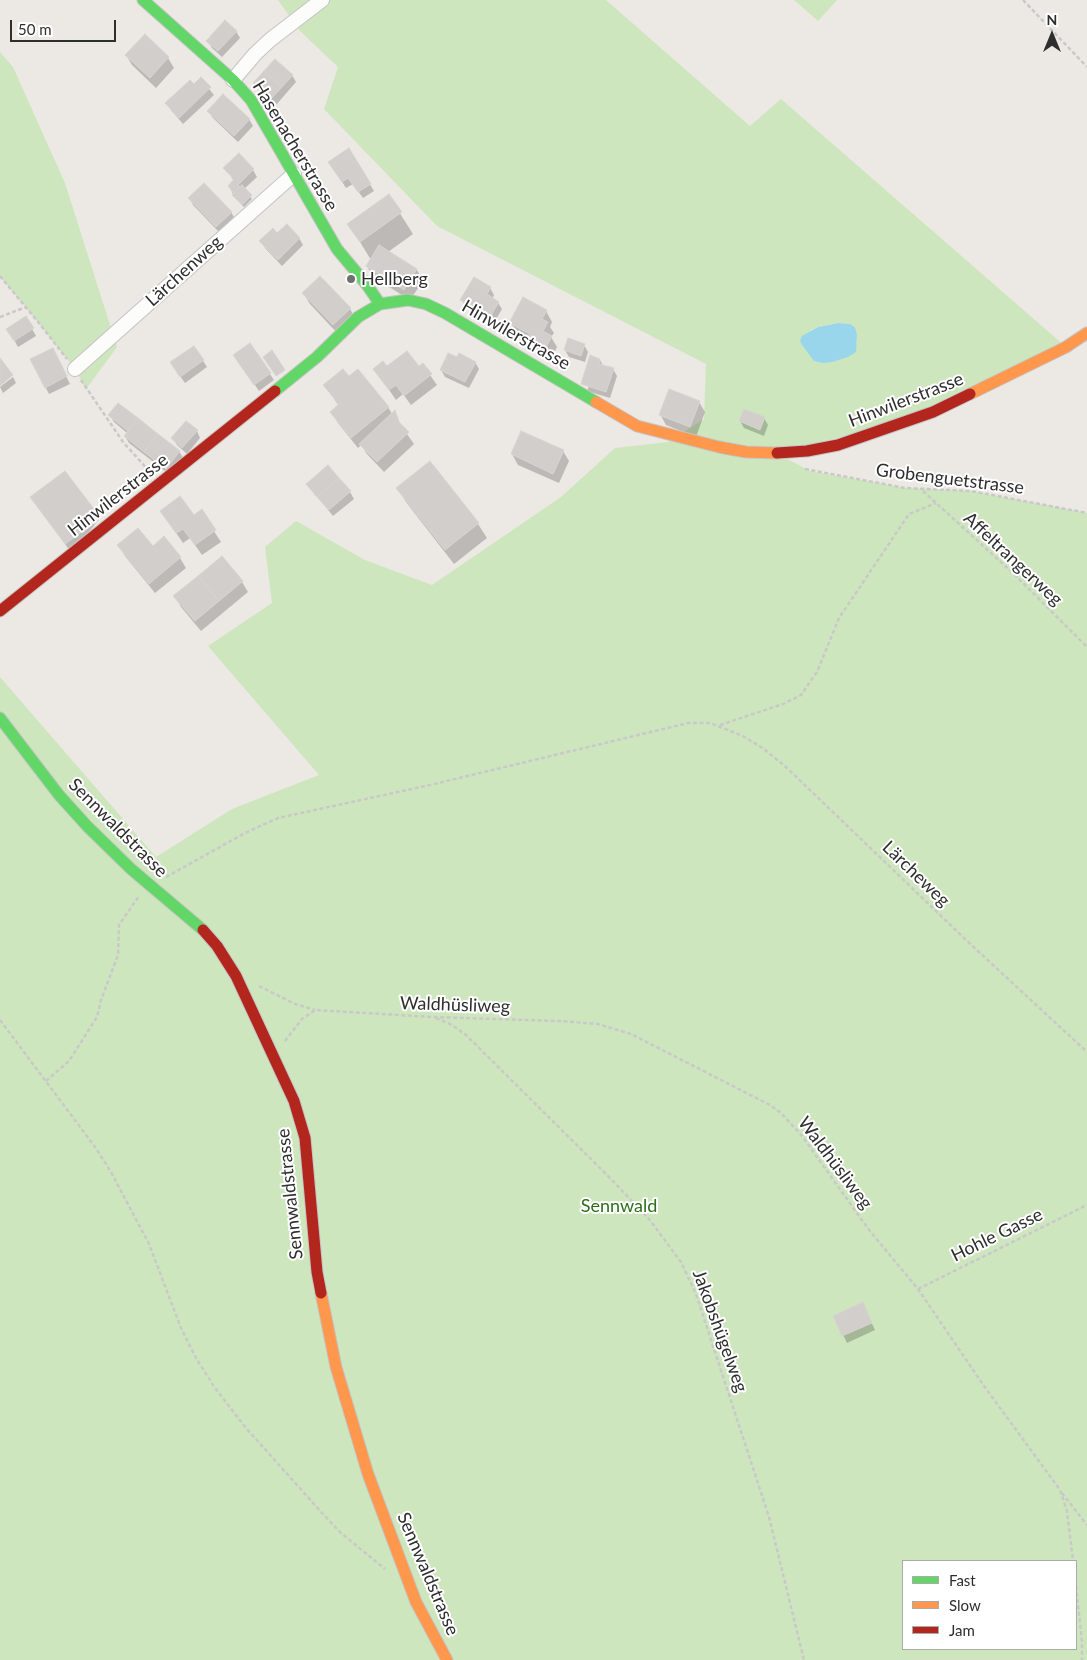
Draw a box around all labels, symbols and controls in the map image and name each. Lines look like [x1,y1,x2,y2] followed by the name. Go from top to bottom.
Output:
[12,10,119,42] scale bar
[1027,10,1077,60] north arrow
[1047,11,1057,28] text: N
[18,20,52,38] text: 50 m
[248,77,342,215] street label: Hasenacherstrasse
[141,231,227,311] street label: Lärchenweg
[361,268,428,290] place label: Hellberg
[345,273,357,285] marker: Hellberg
[458,295,574,375] street label: Hinwilerstrasse
[845,368,967,432] street label: Hinwilerstrasse
[64,449,172,541] street label: Hinwilerstrasse
[875,459,1025,499] street label: Grobenguetstrasse
[959,508,1067,610] street label: Affeltrangerweg
[64,774,172,882] street label: Sennwaldstrasse
[878,837,954,911] street label: Lärcheweg
[400,992,510,1018] street label: Waldhüsliweg
[793,1112,877,1214] street label: Waldhüsliweg
[272,1128,308,1260] street label: Sennwaldstrasse
[581,1195,657,1217] park label: Sennwald
[948,1204,1046,1266] street label: Hohle Gasse
[688,1267,752,1395] street label: Jakobshügelweg
[392,1509,464,1639] street label: Sennwaldstrasse
[902,1560,1077,1650] legend
[949,1571,976,1589] text: Fast
[949,1596,981,1614] text: Slow
[949,1621,975,1639] text: Jam

